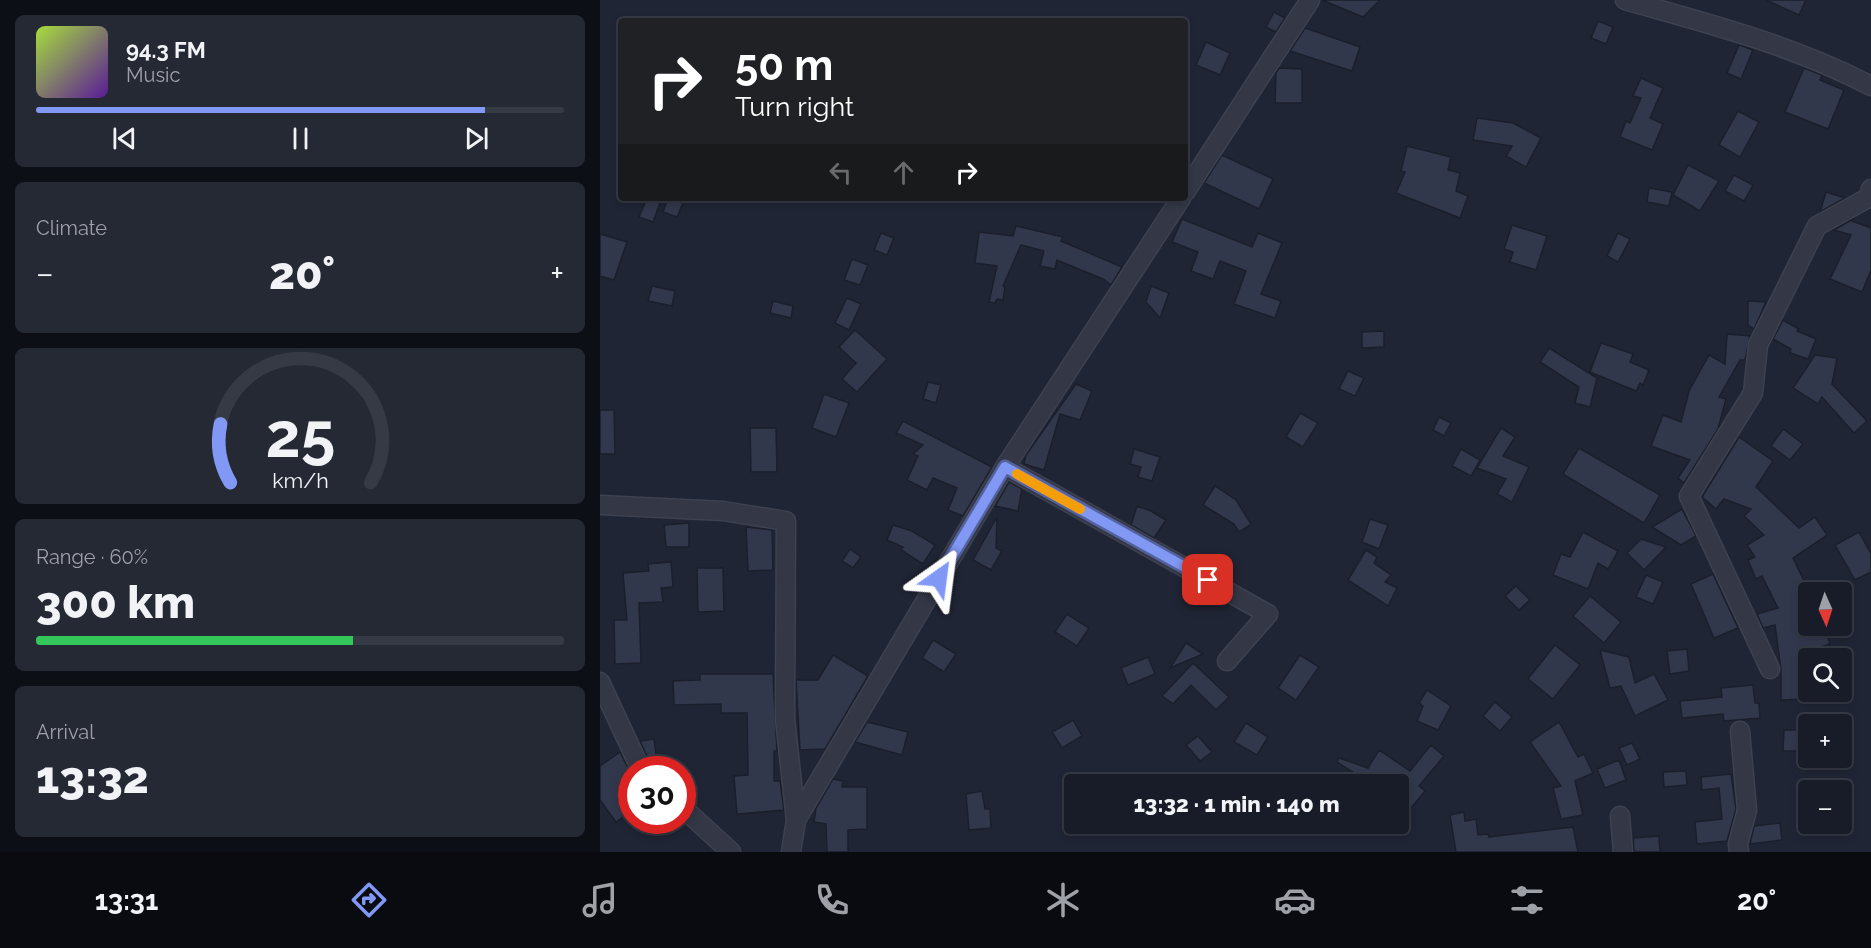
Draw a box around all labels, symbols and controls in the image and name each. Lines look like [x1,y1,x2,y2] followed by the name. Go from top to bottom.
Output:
[126,37,206,63] text: 94.3 FM
[735,41,833,90] text: 50 m
[636,42,714,120] icon: right
[126,63,180,87] text: Music
[735,91,854,122] text: Turn right
[108,122,141,155] icon: previous
[284,122,317,155] icon: pause
[460,122,493,155] icon: next
[824,156,857,189] icon: left
[887,156,920,189] icon: ahead
[950,156,983,189] icon: right
[36,216,107,240] text: Climate
[269,247,335,300] text: 20°
[36,254,54,293] text: −
[550,254,564,293] text: +
[265,398,335,472] text: 25
[272,468,328,493] text: km/h
[36,545,148,569] text: Range · 60%
[907,546,971,610] position arrow
[1182,554,1233,605] pin
[1191,563,1224,596] icon: arrive
[36,576,195,629] text: 300 km
[1798,582,1852,636] north arrow
[1798,582,1852,834] map controls
[1798,648,1852,702] button: search
[1798,714,1852,768] button: +
[36,720,95,744] text: Arrival
[36,751,149,804] text: 13:32
[618,756,696,834] speed limit sign: 30
[1798,780,1852,834] button: −
[1133,791,1340,817] text: 13:32 · 1 min · 140 m
[348,879,390,921] icon: directions
[579,879,621,921] icon: music
[811,879,853,921] icon: phone
[1042,879,1084,921] icon: climate
[1274,879,1316,921] icon: car
[1506,879,1548,921] icon: filters
[95,885,158,916] text: 13:31
[1737,885,1776,916] text: 20°

